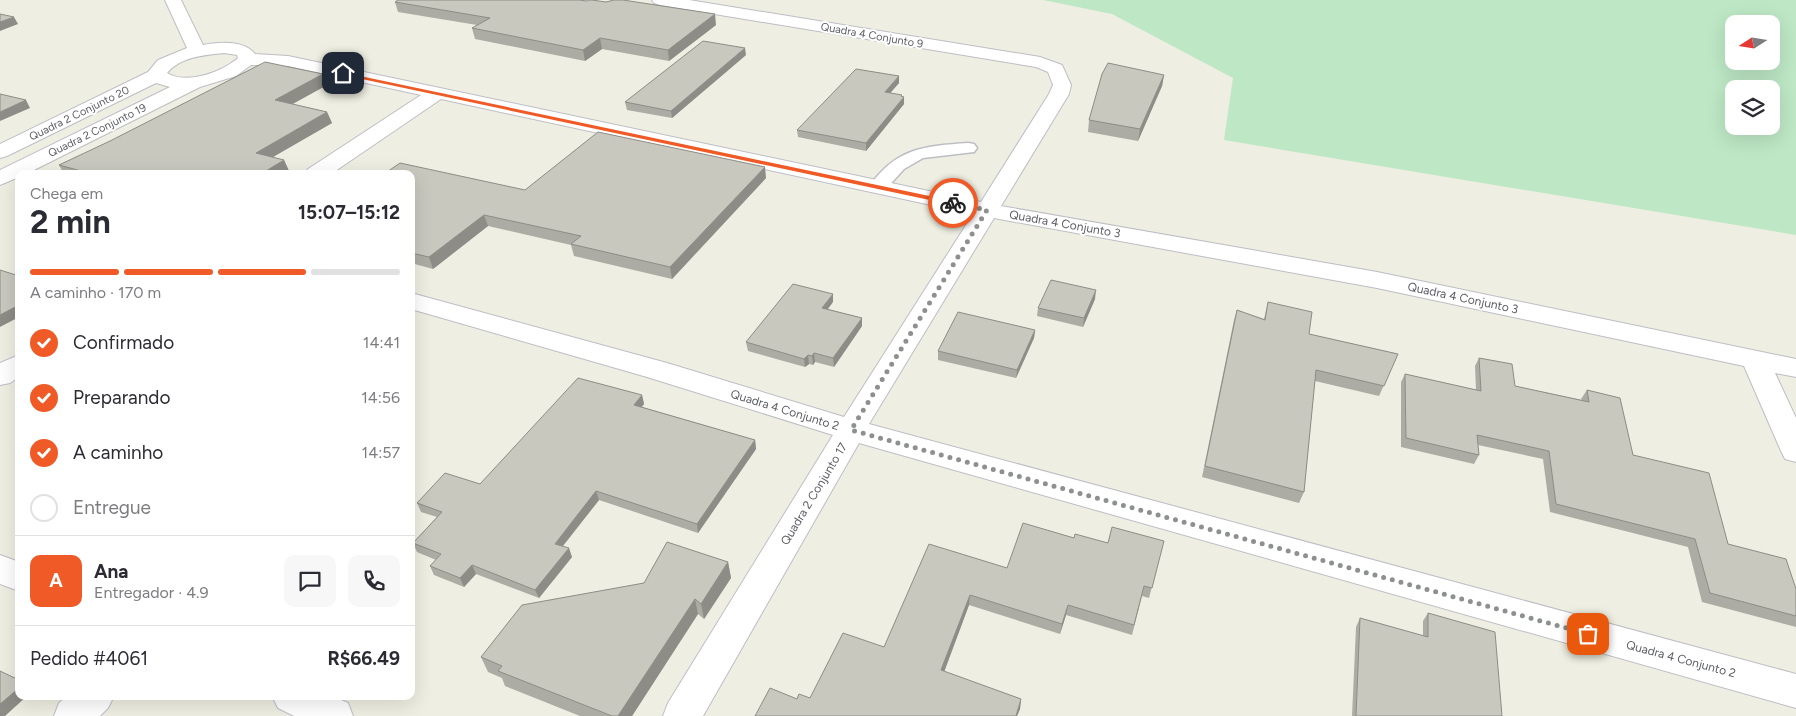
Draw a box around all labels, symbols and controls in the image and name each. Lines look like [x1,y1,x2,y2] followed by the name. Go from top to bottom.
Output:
[1725,15,1780,70] north arrow
[1725,15,1780,135] map controls
[820,20,924,51] street label: Quadra 4 Conjunto 9
[322,52,364,94] pin
[329,59,357,87] icon: home
[1725,80,1780,135] button: layers
[27,84,131,143] street label: Quadra 2 Conjunto 20
[46,101,148,160] street label: Quadra 2 Conjunto 19
[928,178,978,228] courier
[30,184,103,203] text: Chega em
[939,189,967,217] icon: bike
[298,201,400,224] text: 15:07–15:12
[30,203,111,241] text: 2 min
[1008,207,1122,241] street label: Quadra 4 Conjunto 3
[1406,279,1520,317] street label: Quadra 4 Conjunto 3
[30,283,161,302] text: A caminho · 170 m
[30,329,58,357] icon: check
[73,331,174,354] text: Confirmado
[363,333,400,352] text: 14:41
[30,384,58,412] icon: check
[73,386,171,409] text: Preparando
[729,387,841,433] street label: Quadra 4 Conjunto 2
[361,388,400,407] text: 14:56
[30,439,58,467] icon: check
[778,440,850,548] street label: Quadra 2 Conjunto 17
[73,441,163,464] text: A caminho
[362,443,400,462] text: 14:57
[73,496,151,519] text: Entregue
[284,555,336,607] button: chat
[348,555,400,607] button: phone
[94,560,129,583] text: Ana
[49,569,63,592] text: A
[94,583,209,602] text: Entregador · 4.9
[1567,613,1609,655] pin
[1574,620,1602,648] icon: bag
[1625,638,1737,680] street label: Quadra 4 Conjunto 2
[30,647,148,670] text: Pedido #4061
[327,647,400,670] text: R$66.49

